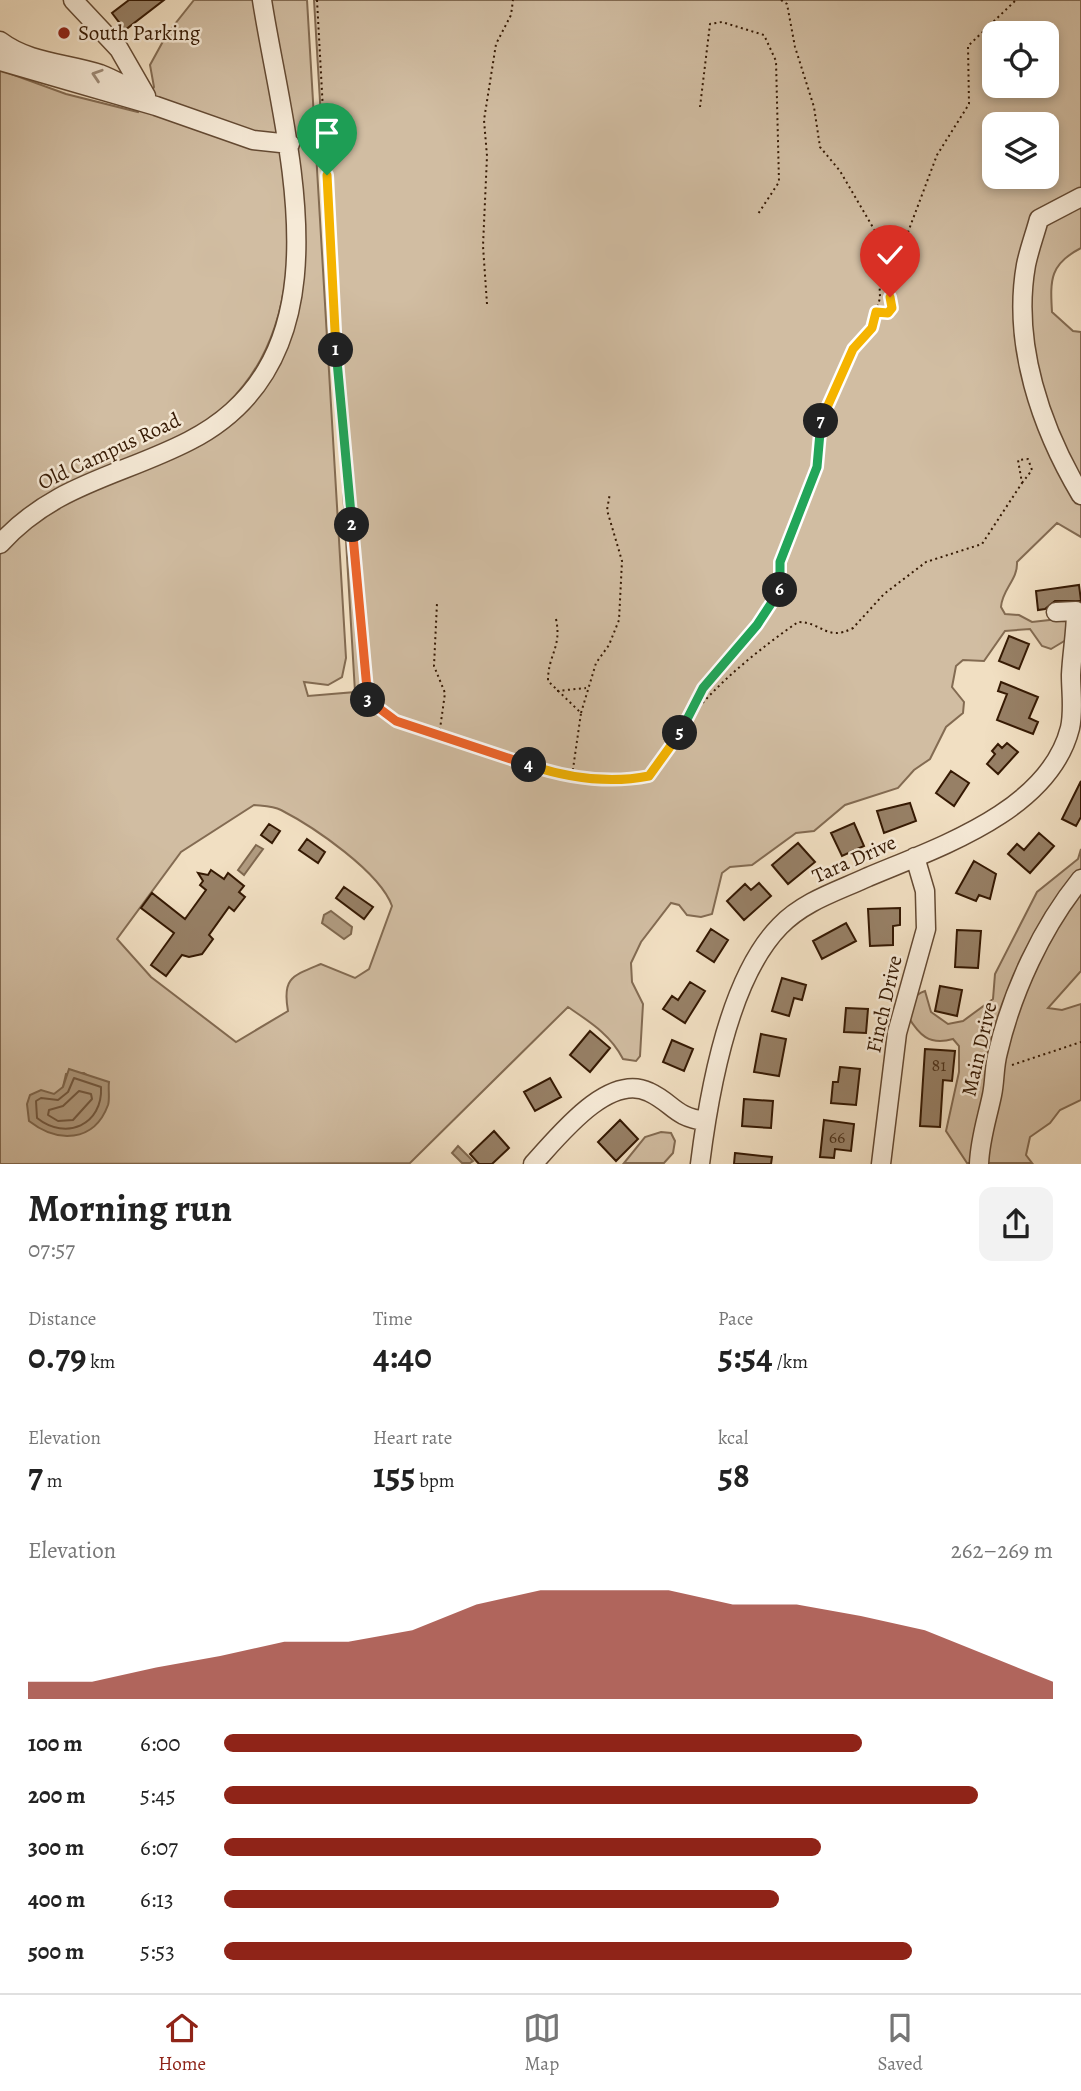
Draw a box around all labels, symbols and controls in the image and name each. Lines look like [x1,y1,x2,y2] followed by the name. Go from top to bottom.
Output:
[78,19,201,47] place label: South Parking
[982,21,1059,189] map controls
[982,21,1059,98] button: locate
[56,25,72,41] marker: South Parking
[91,68,103,83] one-way arrow
[297,103,357,175] pin
[982,112,1059,189] button: layers
[308,114,346,152] icon: arrive
[860,225,920,297] pin
[871,236,909,274] icon: check
[318,332,354,368] pin: 1
[332,336,339,362] text: 1
[804,404,838,438] pin: 7
[33,405,185,496] street label: Old Campus Road
[816,407,825,433] text: 7
[334,508,370,542] pin: 2
[347,511,356,537] text: 2
[762,572,798,608] pin: 6
[775,576,784,602] text: 6
[350,682,386,718] pin: 3
[363,686,372,712] text: 3
[662,716,698,750] pin: 5
[675,719,684,745] text: 5
[512,748,546,782] pin: 4
[524,751,533,777] text: 4
[808,828,900,890] street label: Tara Drive
[859,953,909,1055] street label: Finch Drive
[955,999,1003,1099] street label: Main Drive
[932,1053,946,1077] house number: 81
[829,1125,845,1149] house number: 66
[28,1182,232,1234] text: Morning run
[979,1187,1053,1261] button: share
[28,1234,75,1265] text: 07:57
[28,1306,96,1332] text: Distance
[373,1306,412,1332] text: Time
[718,1306,753,1332] text: Pace
[28,1332,86,1380] text: 0.79
[373,1332,432,1380] text: 4:40
[718,1332,773,1380] text: 5:54
[86,1349,115,1375] text: km
[773,1349,808,1375] text: /km
[28,1425,101,1451] text: Elevation
[373,1425,452,1451] text: Heart rate
[718,1425,748,1451] text: kcal
[28,1451,43,1499] text: 7
[373,1451,415,1499] text: 155
[718,1451,750,1499] text: 58
[43,1468,63,1494] text: m
[415,1468,455,1494] text: bpm
[28,1535,116,1566] text: Elevation
[951,1535,1053,1566] text: 262–269 m
[28,1728,83,1759] text: 100 m
[140,1728,181,1759] text: 6:00
[28,1780,86,1811] text: 200 m
[140,1780,176,1811] text: 5:45
[28,1832,84,1863] text: 300 m
[140,1832,178,1863] text: 6:07
[28,1884,85,1915] text: 400 m
[140,1884,174,1915] text: 6:13
[28,1936,84,1967] text: 500 m
[140,1936,175,1967] text: 5:53
[158,2009,206,2077] tab: Home
[523,2009,561,2077] tab: Map
[878,2009,923,2077] tab: Saved

